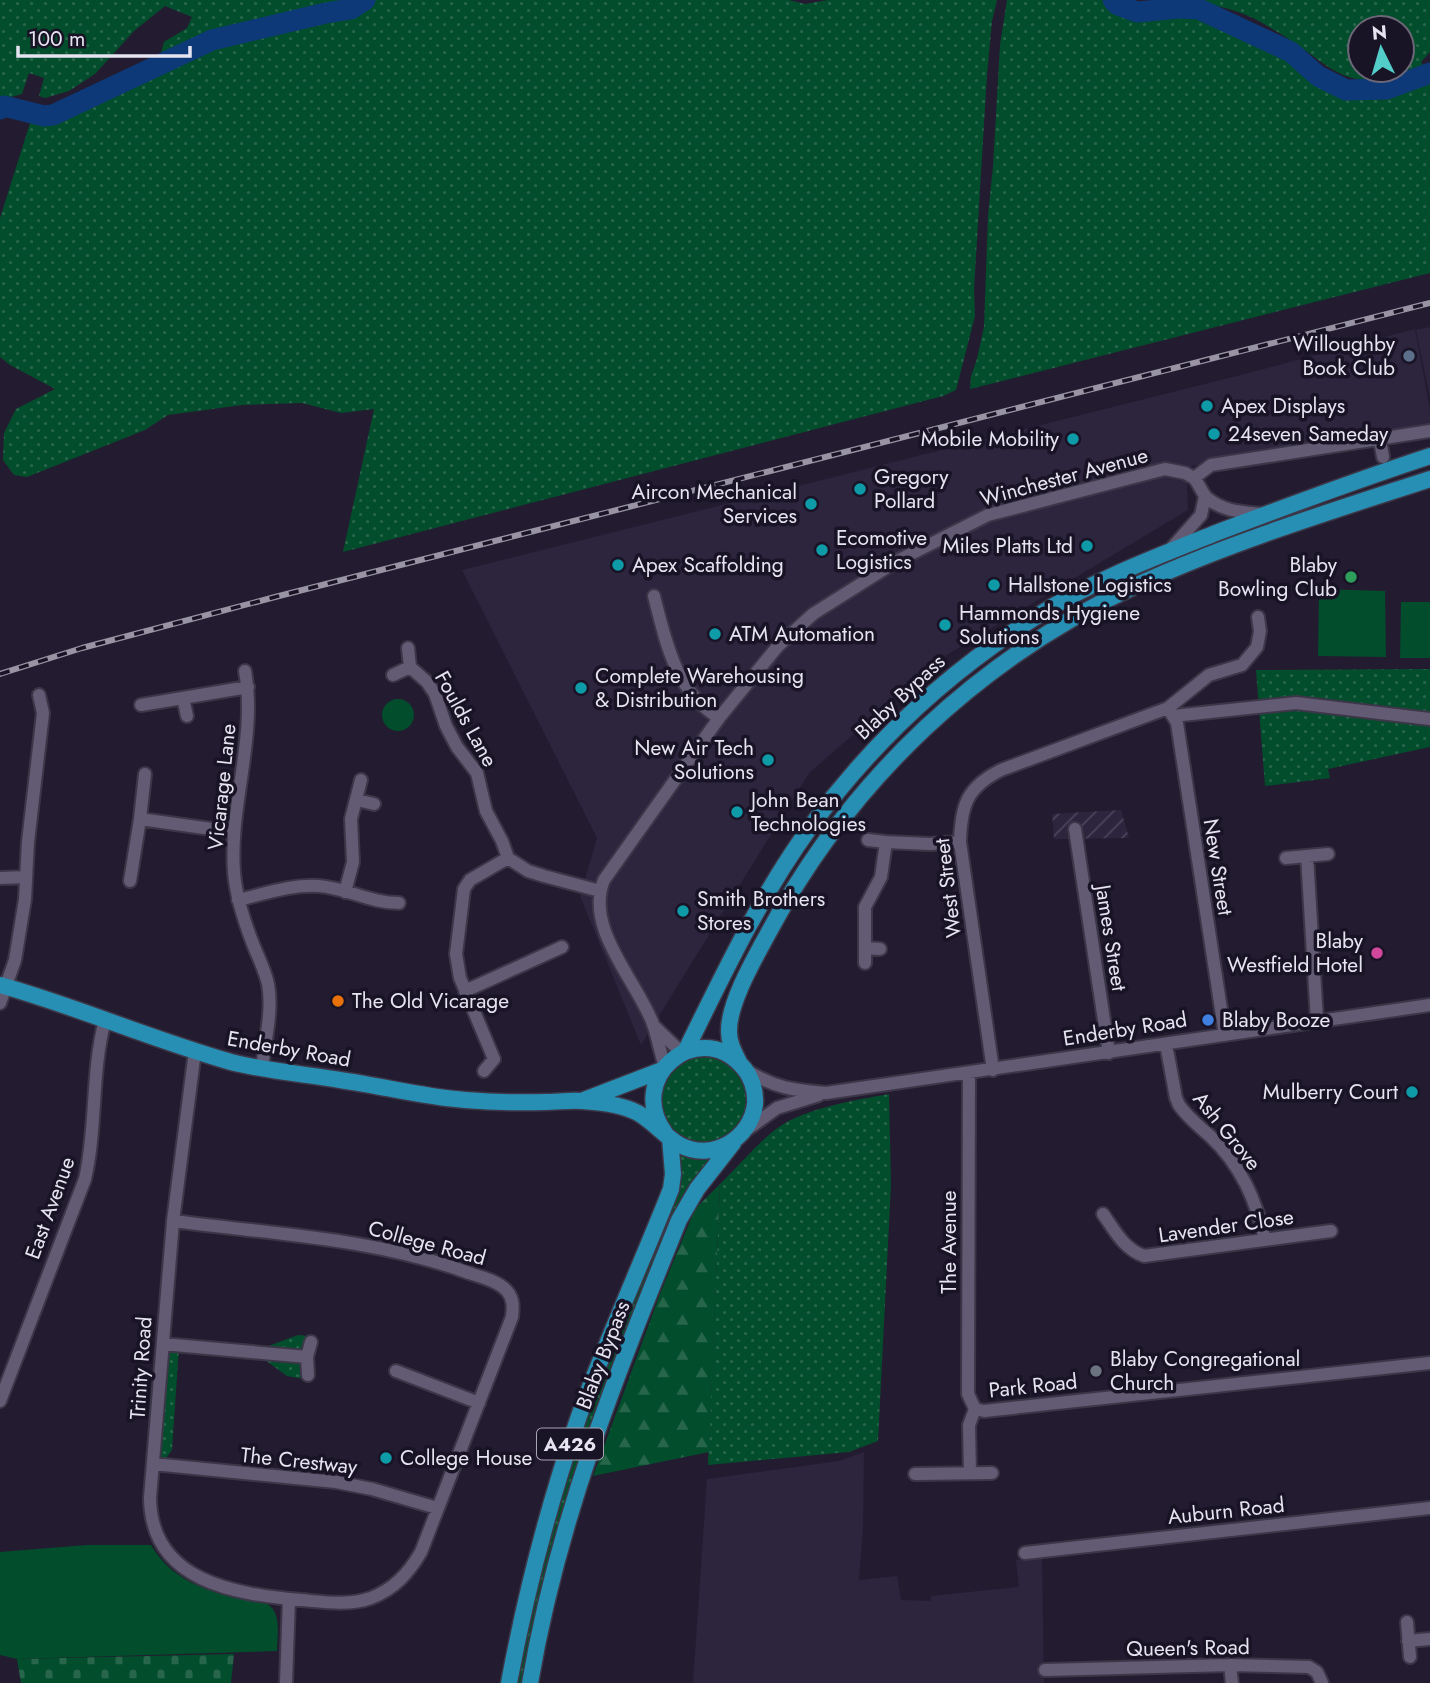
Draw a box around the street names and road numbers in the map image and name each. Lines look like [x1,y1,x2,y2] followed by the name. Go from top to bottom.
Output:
[977,440,1151,514] street label: Winchester Avenue
[848,647,952,747] street label: Blaby Bypass
[427,666,505,772] street label: Foulds Lane
[200,722,244,852] street label: Vicarage Lane
[1196,817,1240,917] street label: New Street
[927,837,969,939] street label: West Street
[1087,880,1134,993] street label: James Street
[1061,1004,1189,1054] street label: Enderby Road
[225,1023,353,1075] street label: Enderby Road
[1186,1085,1268,1177] street label: Ash Grove
[18,1152,82,1263] street label: East Avenue
[934,1190,964,1294] street label: The Avenue
[1156,1202,1296,1250] street label: Lavender Close
[365,1213,489,1273] street label: College Road
[569,1296,637,1414] street label: Blaby Bypass
[122,1316,160,1420] street label: Trinity Road
[987,1366,1079,1406] street label: Park Road
[537,1428,603,1460] road number: A426
[239,1440,360,1482] street label: The Crestway
[1166,1490,1286,1532] street label: Auburn Road
[1126,1632,1250,1664] street label: Queen's Road

